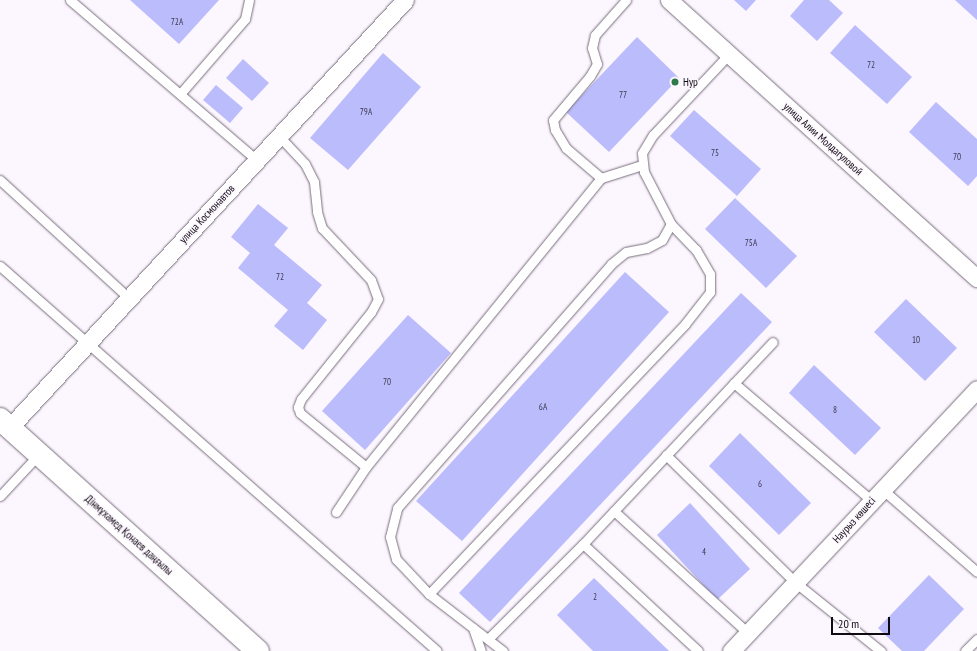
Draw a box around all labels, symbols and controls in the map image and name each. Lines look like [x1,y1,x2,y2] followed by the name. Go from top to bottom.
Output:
[171,17,183,27] house number: 72А
[867,60,875,70] house number: 72
[683,75,698,89] place label: Нур
[670,77,680,87] marker: Нур
[619,90,627,100] house number: 77
[781,100,865,178] street label: улица Алии Молдагуловой
[360,107,372,117] house number: 79А
[711,148,719,158] house number: 75
[953,152,961,162] house number: 70
[177,182,237,246] street label: улица Космонавтов
[745,238,757,248] house number: 75А
[276,272,284,282] house number: 72
[912,335,920,345] house number: 10
[383,377,391,387] house number: 70
[539,402,547,412] house number: 6А
[833,405,837,415] house number: 8
[758,479,762,489] house number: 6
[82,492,176,578] street label: Дінмұхамед Қонаев даңғылы
[830,494,878,546] street label: Наурыз көшесі
[702,547,706,557] house number: 4
[593,592,597,602] house number: 2
[833,609,892,635] scale bar
[838,616,859,631] text: 20 m

